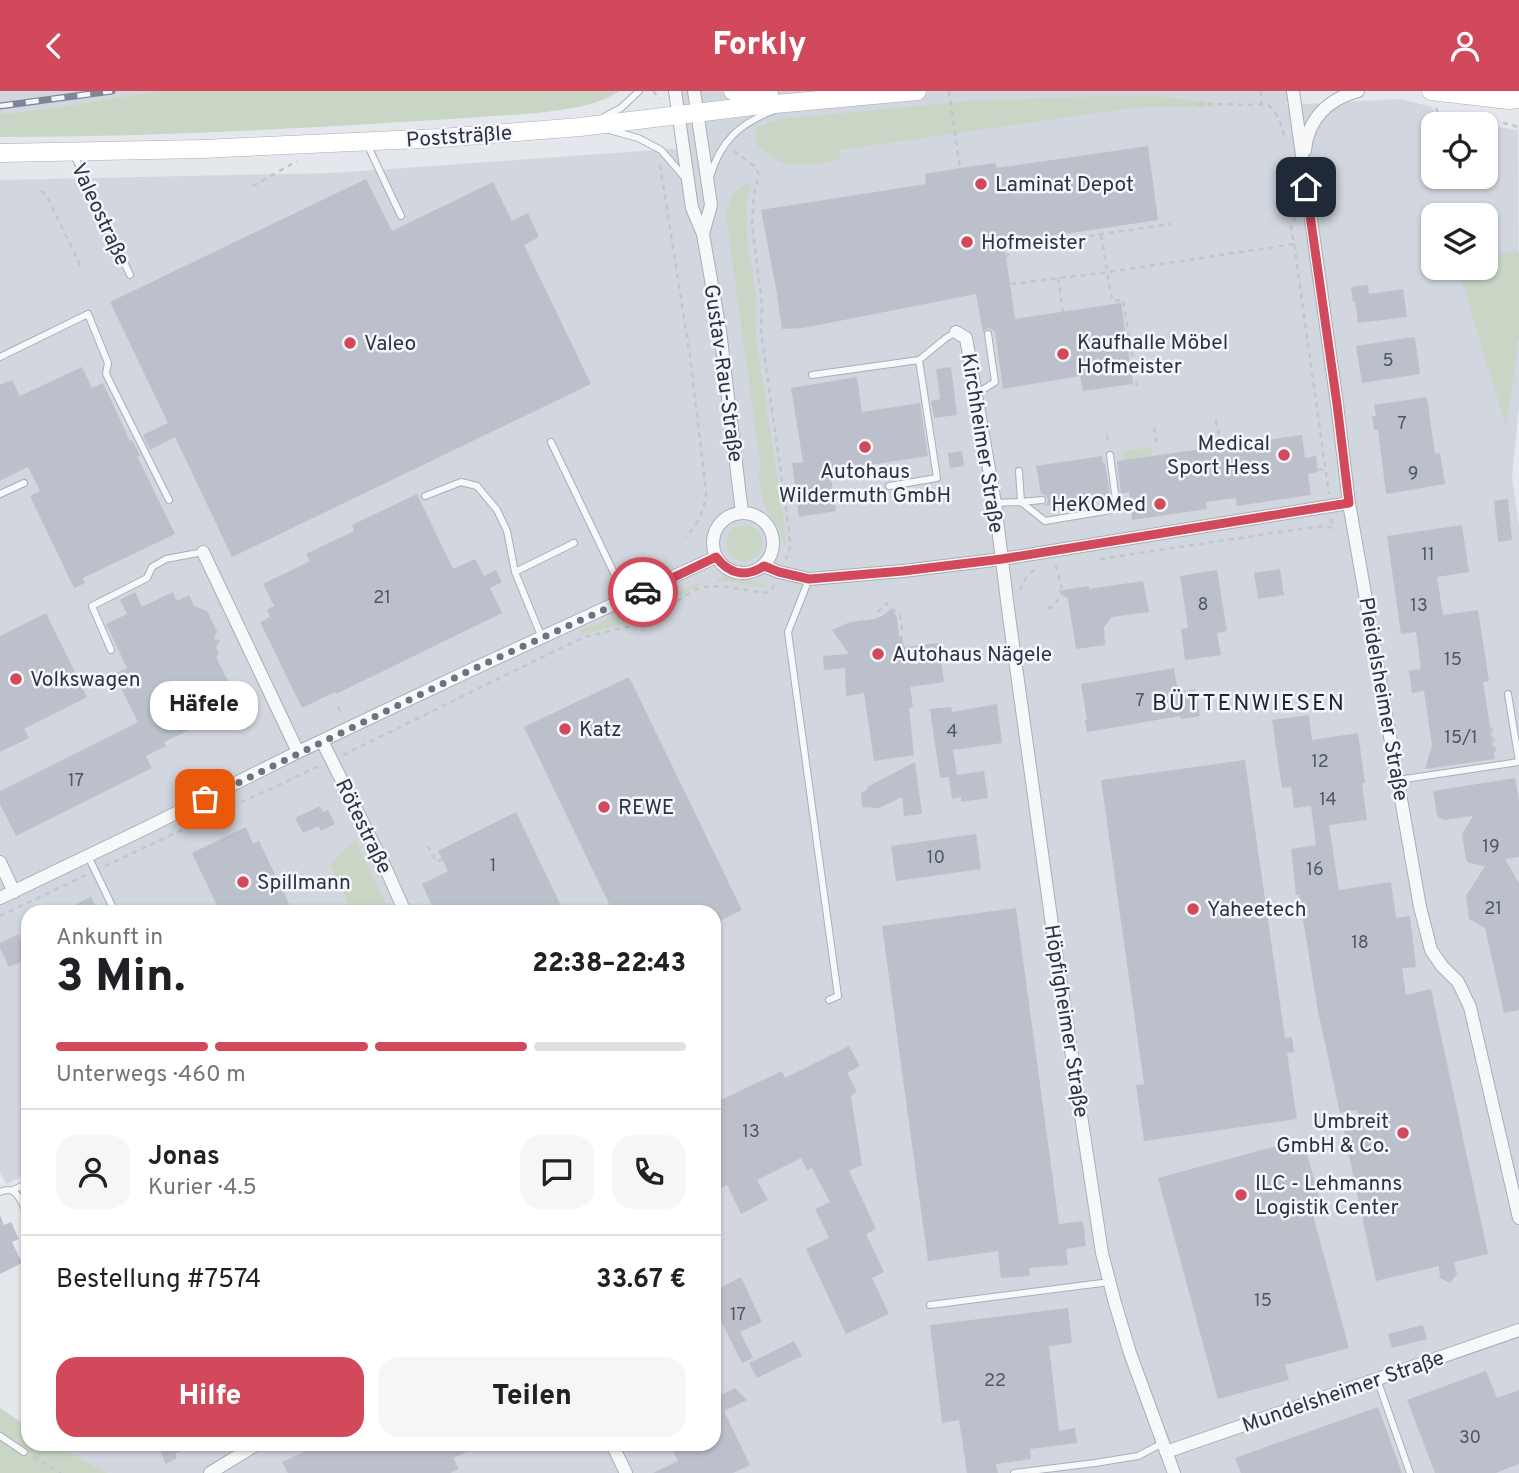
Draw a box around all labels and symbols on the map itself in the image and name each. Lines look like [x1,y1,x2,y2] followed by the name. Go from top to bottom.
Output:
[405,120,513,155] street label: Poststräßle
[1276,157,1336,217] pin
[64,159,135,270] street label: Valeostraße
[995,172,1134,199] place label: Laminat Depot
[973,176,989,192] marker: Laminat Depot
[981,230,1086,257] place label: Hofmeister
[959,234,975,250] marker: Hofmeister
[697,282,748,464] street label: Gustav-Rau-Straße
[1077,330,1228,381] place label: Kaufhalle Möbel Hofmeister
[364,331,416,358] place label: Valeo
[342,335,358,351] marker: Valeo
[1055,346,1071,362] marker: Kaufhalle Möbel Hofmeister
[1382,350,1394,373] house number: 5
[954,351,1009,535] street label: Kirchheimer Straße
[1397,413,1407,436] house number: 7
[1167,431,1270,482] place label: Medical Sport Hess
[857,439,873,455] marker: Autohaus Wildermuth GmbH
[1276,447,1292,463] marker: Medical Sport Hess
[779,459,951,510] place label: Autohaus Wildermuth GmbH
[1408,463,1418,486] house number: 9
[1051,492,1146,519] place label: HeKOMed
[1152,496,1168,512] marker: HeKOMed
[1421,544,1435,567] house number: 11
[608,557,678,627] courier
[373,587,391,610] house number: 21
[1198,594,1209,617] house number: 8
[1351,595,1414,803] street label: Pleidelsheimer Straße
[1410,595,1428,618] house number: 13
[892,642,1052,669] place label: Autohaus Nägele
[870,646,886,662] marker: Autohaus Nägele
[1444,649,1462,672] house number: 15
[30,667,141,694] place label: Volkswagen
[8,671,24,687] marker: Volkswagen
[151,680,259,729] callout: Häfele
[1152,689,1346,719] district label: BÜTTENWIESEN
[1135,690,1145,713] house number: 7
[579,717,622,744] place label: Katz
[557,721,573,737] marker: Katz
[946,721,958,744] house number: 4
[1444,727,1478,750] house number: 15/1
[1311,751,1329,774] house number: 12
[175,769,235,829] pin
[68,770,84,793] house number: 17
[328,775,397,879] street label: Rötestraße
[1319,789,1337,812] house number: 14
[618,795,674,822] place label: REWE
[596,799,612,815] marker: REWE
[1482,836,1500,859] house number: 19
[927,847,945,870] house number: 10
[490,855,496,878] house number: 1
[1306,859,1324,882] house number: 16
[257,870,351,897] place label: Spillmann
[235,874,251,890] marker: Spillmann
[1207,897,1307,924] place label: Yaheetech
[1484,898,1502,921] house number: 21
[1185,901,1201,917] marker: Yaheetech
[1037,923,1094,1120] street label: Höpfigheimer Straße
[1351,932,1369,955] house number: 18
[1276,1109,1389,1160] place label: Umbreit GmbH & Co.
[742,1121,760,1144] house number: 13
[1395,1125,1411,1141] marker: Umbreit GmbH & Co.
[1255,1171,1402,1222] place label: ILC - Lehmanns Logistik Center
[1233,1187,1249,1203] marker: ILC - Lehmanns Logistik Center
[1254,1290,1272,1313] house number: 15
[730,1304,746,1327] house number: 17
[1239,1345,1448,1440] street label: Mundelsheimer Straße
[984,1370,1006,1393] house number: 22
[1459,1427,1481,1450] house number: 30

